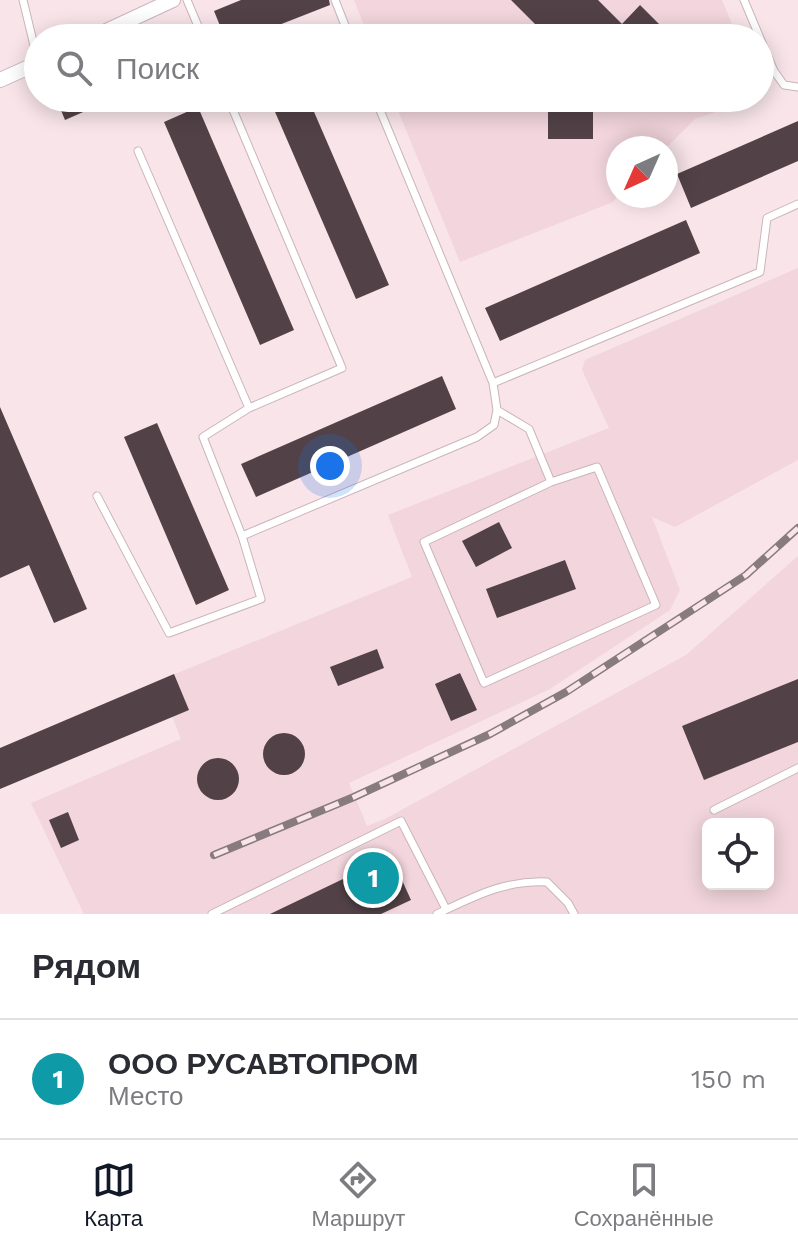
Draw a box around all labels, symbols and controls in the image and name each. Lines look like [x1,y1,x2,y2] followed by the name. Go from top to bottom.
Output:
[24,24,774,112] search box
[52,46,96,90] icon: search
[116,51,199,86] text: Поиск
[606,136,678,208] north arrow
[310,446,350,486] your location
[702,818,774,890] map controls
[702,818,774,890] button: locate
[347,848,399,908] pin: 1
[32,946,141,986] text: Рядом
[108,1046,418,1081] text: ООО РУСАВТОПРОМ
[52,1064,64,1094] text: 1
[691,1064,766,1094] text: 150 m
[108,1081,184,1111] text: Место
[84,1158,143,1232] tab: Карта
[312,1158,405,1232] tab: Маршрут
[574,1158,714,1232] tab: Сохранённые

